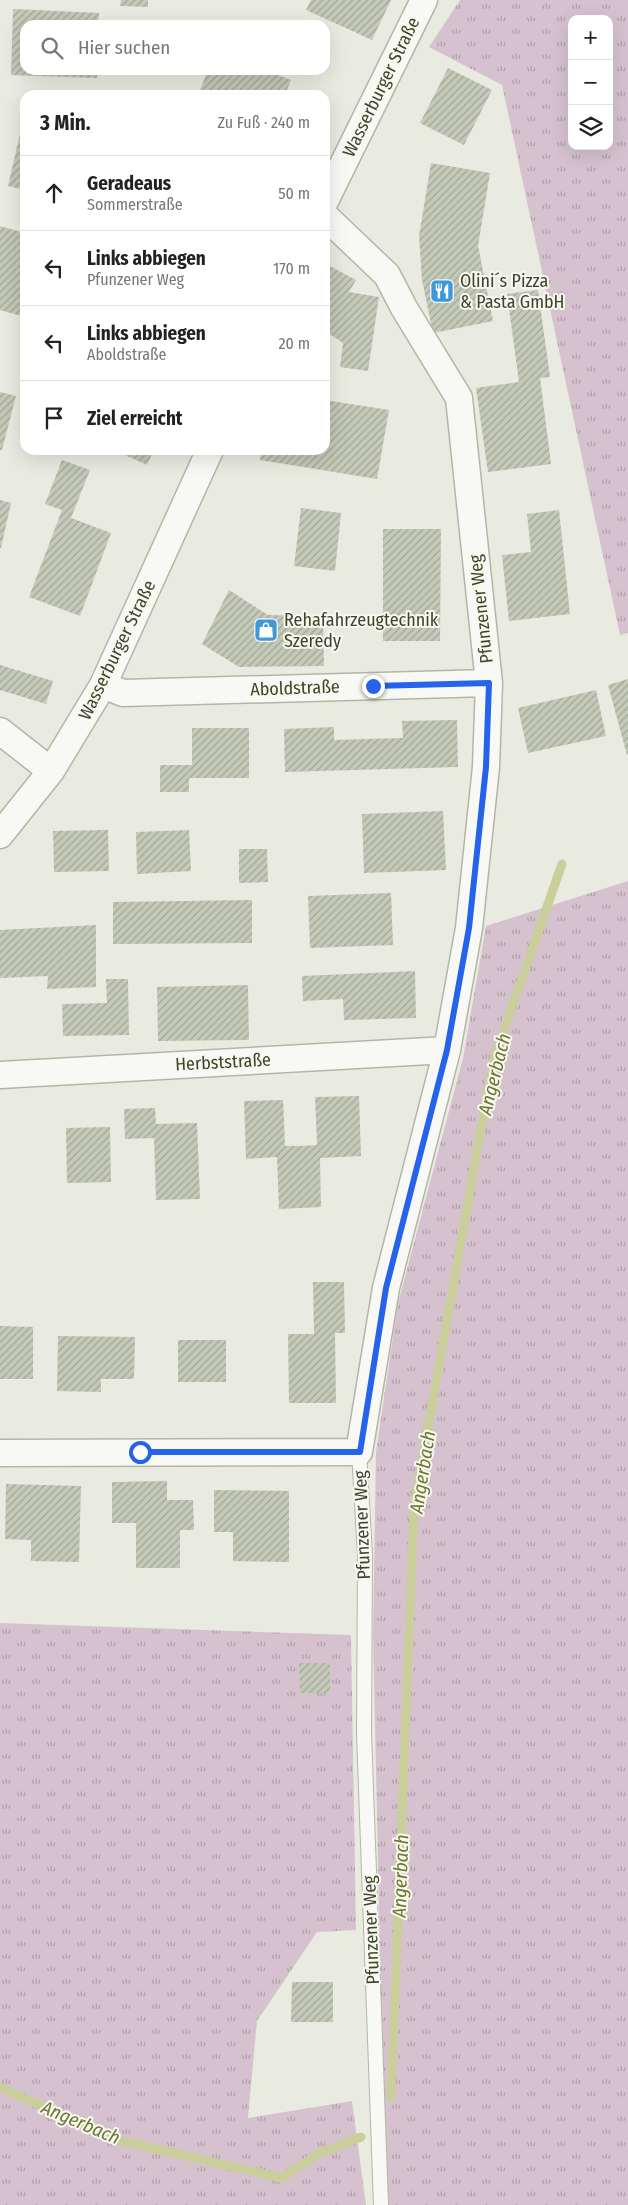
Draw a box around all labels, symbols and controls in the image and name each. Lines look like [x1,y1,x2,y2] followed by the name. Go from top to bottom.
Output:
[338,14,424,160] street label: Wasserburger Straße
[568,15,613,150] map controls
[568,15,613,60] button: +
[20,20,330,75] search box
[38,34,66,62] icon: search
[78,36,170,59] text: Hier suchen
[568,60,613,105] button: −
[568,105,613,150] button: layers
[40,110,91,136] text: 3 Min.
[218,113,310,132] text: Zu Fuß · 240 m
[87,172,171,195] text: Geradeaus
[40,179,68,207] icon: ahead
[278,184,310,203] text: 50 m
[87,195,183,214] text: Sommerstraße
[87,247,206,270] text: Links abbiegen
[40,254,68,282] icon: left
[273,259,310,278] text: 170 m
[87,270,184,289] text: Pfunzener Weg
[460,270,565,313] place label: Olini´s Pizza & Pasta GmbH
[429,278,455,304] restaurant icon: Olini´s Pizza & Pasta GmbH
[87,322,206,345] text: Links abbiegen
[40,329,68,357] icon: left
[279,334,310,353] text: 20 m
[87,345,167,364] text: Aboldstraße
[40,404,68,432] icon: arrive
[87,407,183,430] text: Ziel erreicht
[464,553,498,664] street label: Pfunzener Weg
[74,577,160,723] street label: Wasserburger Straße
[284,609,439,652] place label: Rehafahrzeugtechnik Szeredy
[253,617,279,643] shop icon: Rehafahrzeugtechnik Szeredy
[250,675,340,701] street label: Aboldstraße
[362,675,385,698] route end
[473,1031,516,1118] water label: Angerbach
[175,1049,272,1075] street label: Herbststraße
[404,1429,440,1516] water label: Angerbach
[129,1441,152,1464] route start
[349,1470,375,1580] street label: Pfunzener Weg
[388,1834,413,1919] water label: Angerbach
[358,1875,384,1985] street label: Pfunzener Weg
[37,2095,124,2149] water label: Angerbach

